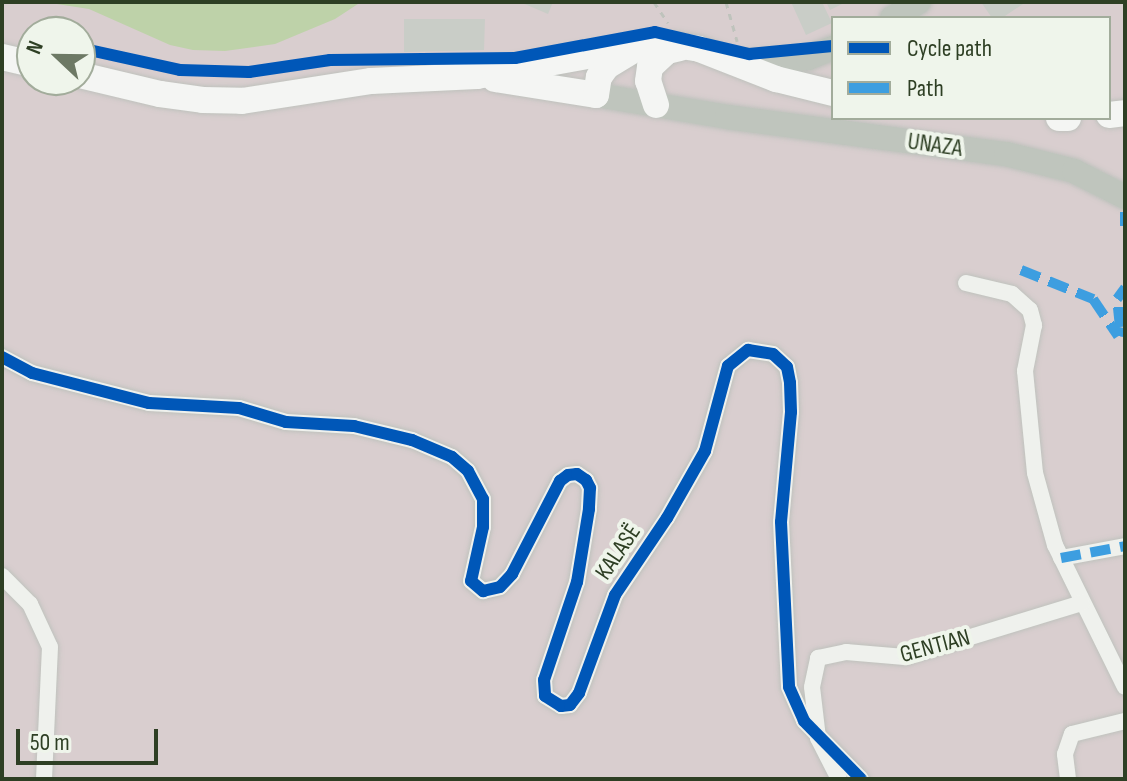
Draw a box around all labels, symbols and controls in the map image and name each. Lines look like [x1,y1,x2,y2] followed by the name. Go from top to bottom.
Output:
[16,16,96,96] north arrow
[831,16,1111,120] legend
[907,34,992,63] text: Cycle path
[20,37,50,58] text: N
[907,74,944,103] text: Path
[906,127,964,163] street label: UNAZA
[589,519,647,585] street label: KALASË
[897,623,973,669] street label: GENTIAN
[20,713,162,763] scale bar
[30,728,70,757] text: 50 m

